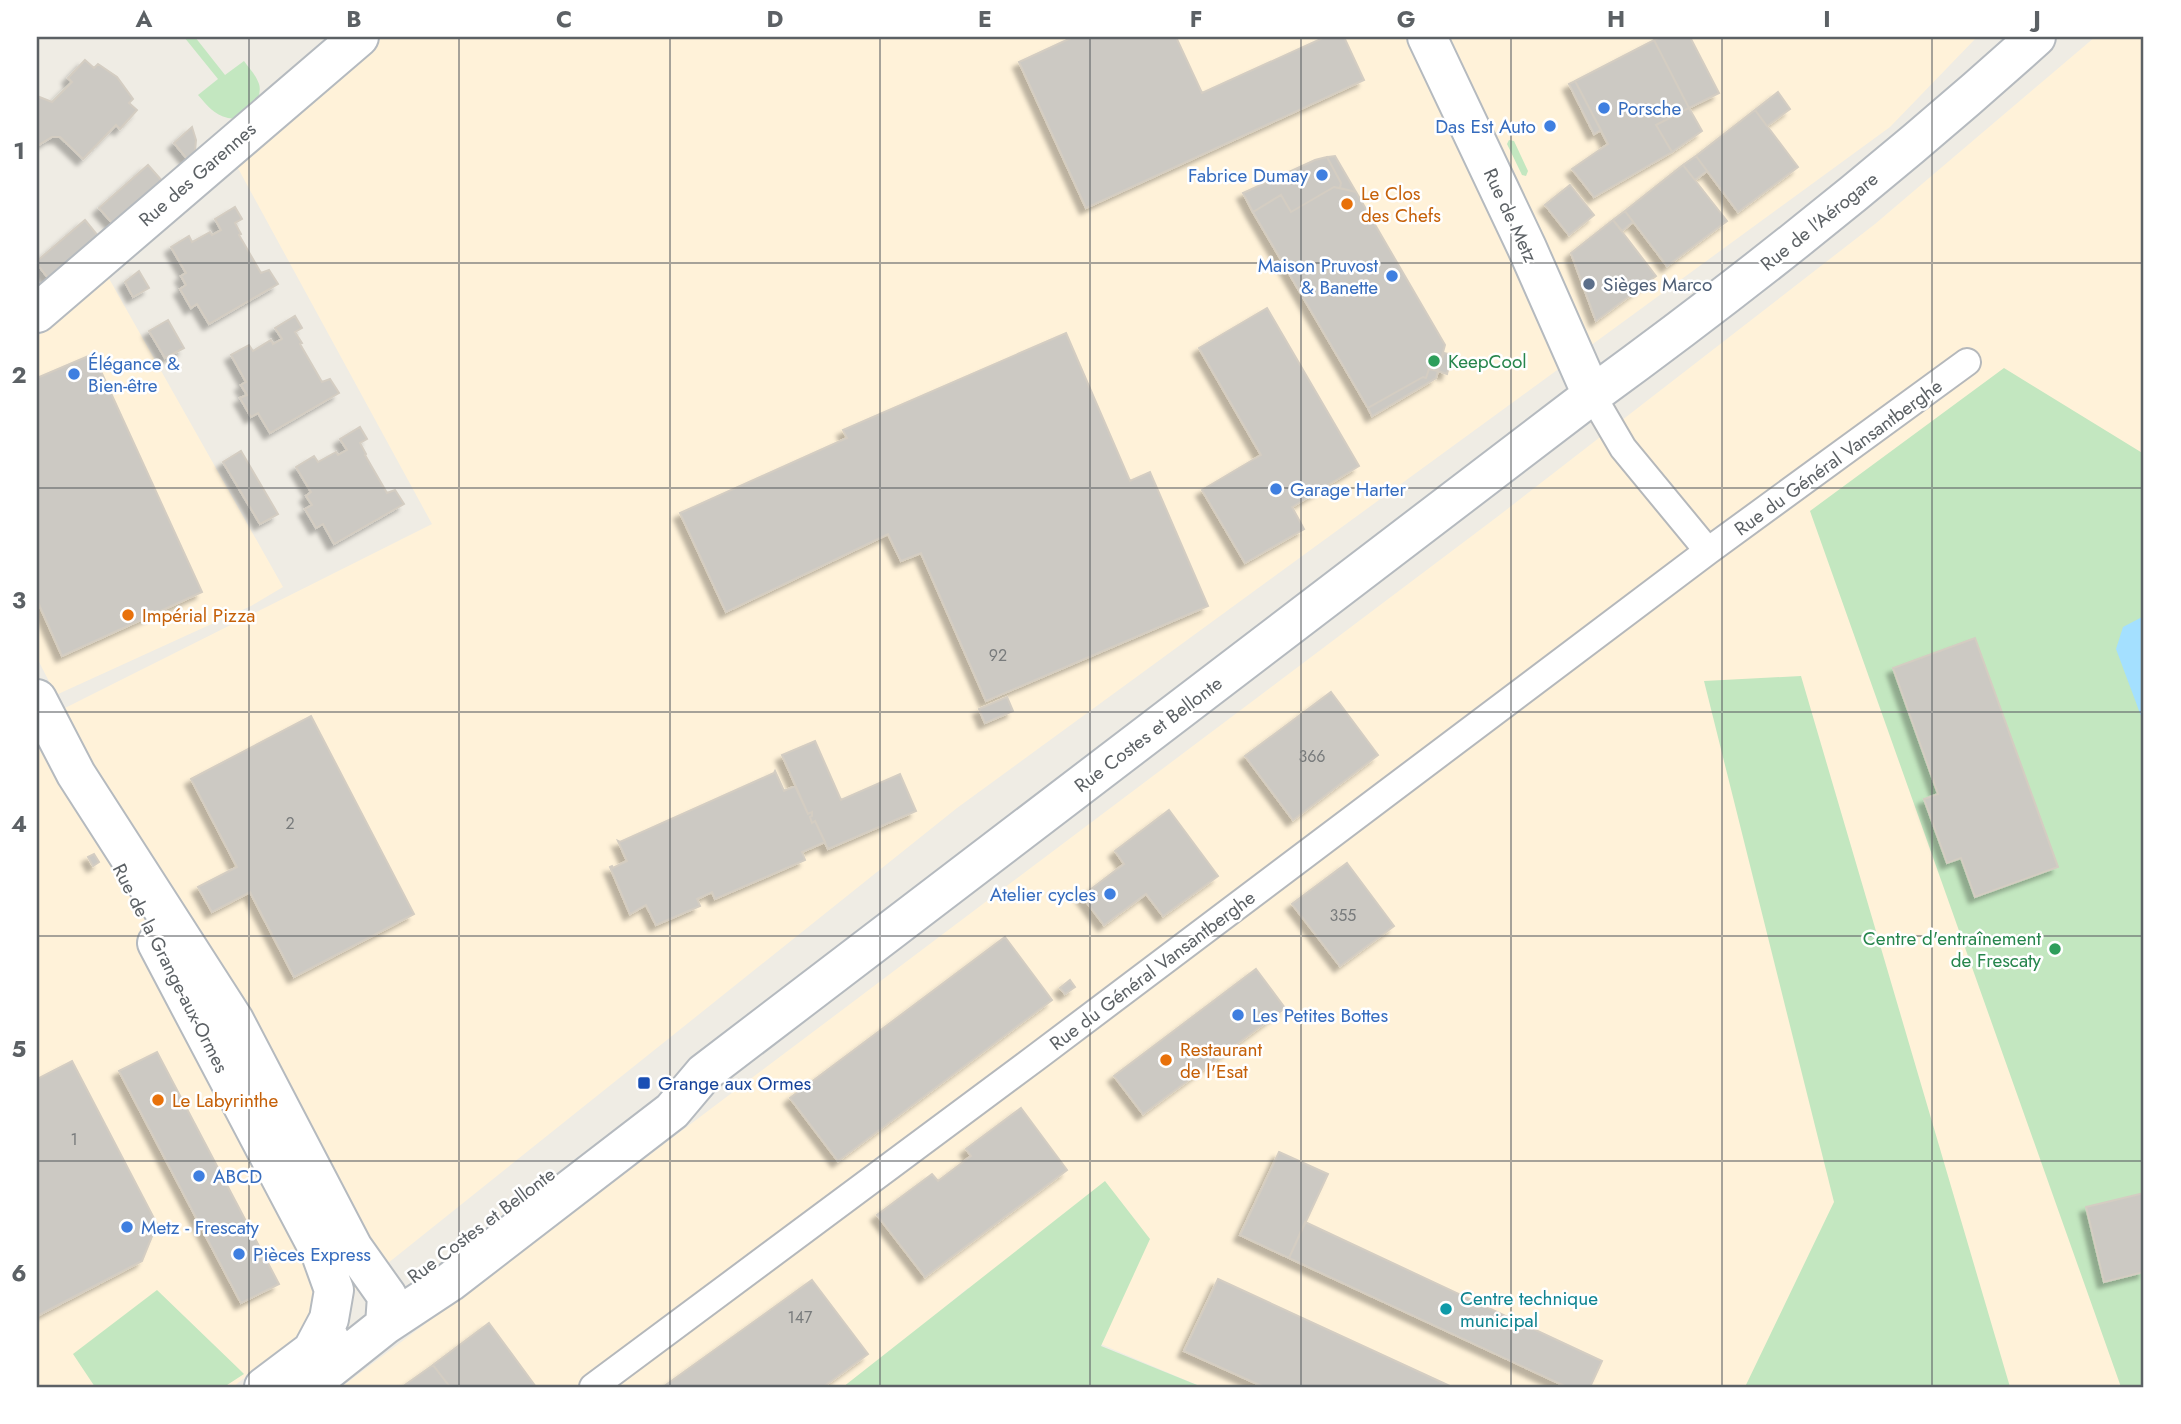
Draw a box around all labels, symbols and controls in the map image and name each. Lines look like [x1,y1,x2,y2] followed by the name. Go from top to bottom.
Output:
[135,2,153,36] text: A
[346,2,362,36] text: B
[556,2,572,36] text: C
[767,2,784,36] text: D
[978,2,992,36] text: E
[1190,2,1202,36] text: F
[1397,2,1415,36] text: G
[1607,2,1625,36] text: H
[1823,2,1831,36] text: I
[2029,2,2041,36] text: J
[1618,95,1681,122] place label: Porsche
[1596,100,1612,116] marker: Porsche
[1435,113,1536,140] place label: Das Est Auto
[133,116,262,233] street label: Rue des Garennes
[1542,118,1558,134] marker: Das Est Auto
[13,134,25,168] text: 1
[1188,162,1309,189] place label: Fabrice Dumay
[1477,164,1544,267] street label: Rue de Metz
[1755,165,1884,277] street label: Rue de l'Aérogare
[1314,167,1330,183] marker: Fabrice Dumay
[1361,180,1441,229] place label: Le Clos des Chefs
[1339,196,1355,212] marker: Le Clos des Chefs
[1258,252,1378,301] place label: Maison Pruvost & Banette
[1384,268,1400,284] marker: Maison Pruvost & Banette
[1603,271,1712,298] place label: Sièges Marco
[1581,276,1597,292] marker: Sièges Marco
[1448,348,1527,375] place label: KeepCool
[88,350,180,399] place label: Élégance & Bien-être
[1426,353,1442,369] marker: KeepCool
[11,358,27,392] text: 2
[66,366,82,382] marker: Élégance & Bien-être
[1729,373,1948,542] street label: Rue du Général Vansantberghe
[1290,476,1406,503] place label: Garage Harter
[1268,481,1284,497] marker: Garage Harter
[12,583,26,617] text: 3
[142,602,255,629] place label: Impérial Pizza
[120,607,136,623] marker: Impérial Pizza
[989,644,1007,667] house number: 92
[1069,670,1228,799] street label: Rue Costes et Bellonte
[1298,745,1326,768] house number: 366
[11,807,27,841] text: 4
[285,812,295,835] house number: 2
[106,859,235,1078] street label: Rue de la Grange-aux-Ormes
[990,881,1096,908] place label: Atelier cycles
[1044,884,1261,1057] street label: Rue du Général Vansantberghe
[1102,886,1118,902] marker: Atelier cycles
[1330,904,1356,927] house number: 355
[1863,925,2042,974] place label: Centre d'entraînement de Frescaty
[2047,941,2063,957] marker: Centre d'entraînement de Frescaty
[1252,1002,1388,1029] place label: Les Petites Bottes
[1230,1007,1246,1023] marker: Les Petites Bottes
[12,1032,26,1066] text: 5
[1180,1036,1262,1085] place label: Restaurant de l'Esat
[1158,1052,1174,1068] marker: Restaurant de l'Esat
[658,1070,812,1097] place label: Grange aux Ormes
[636,1075,652,1091] marker: Grange aux Ormes
[172,1087,279,1114] place label: Le Labyrinthe
[150,1092,166,1108] marker: Le Labyrinthe
[70,1128,78,1151] house number: 1
[402,1161,561,1290] street label: Rue Costes et Bellonte
[213,1163,262,1190] place label: ABCD
[191,1168,207,1184] marker: ABCD
[141,1214,259,1241] place label: Metz - Frescaty
[119,1219,135,1235] marker: Metz - Frescaty
[253,1241,371,1268] place label: Pièces Express
[231,1246,247,1262] marker: Pièces Express
[11,1256,27,1290] text: 6
[1460,1285,1598,1334] place label: Centre technique municipal
[1438,1301,1454,1317] marker: Centre technique municipal
[788,1306,813,1329] house number: 147

